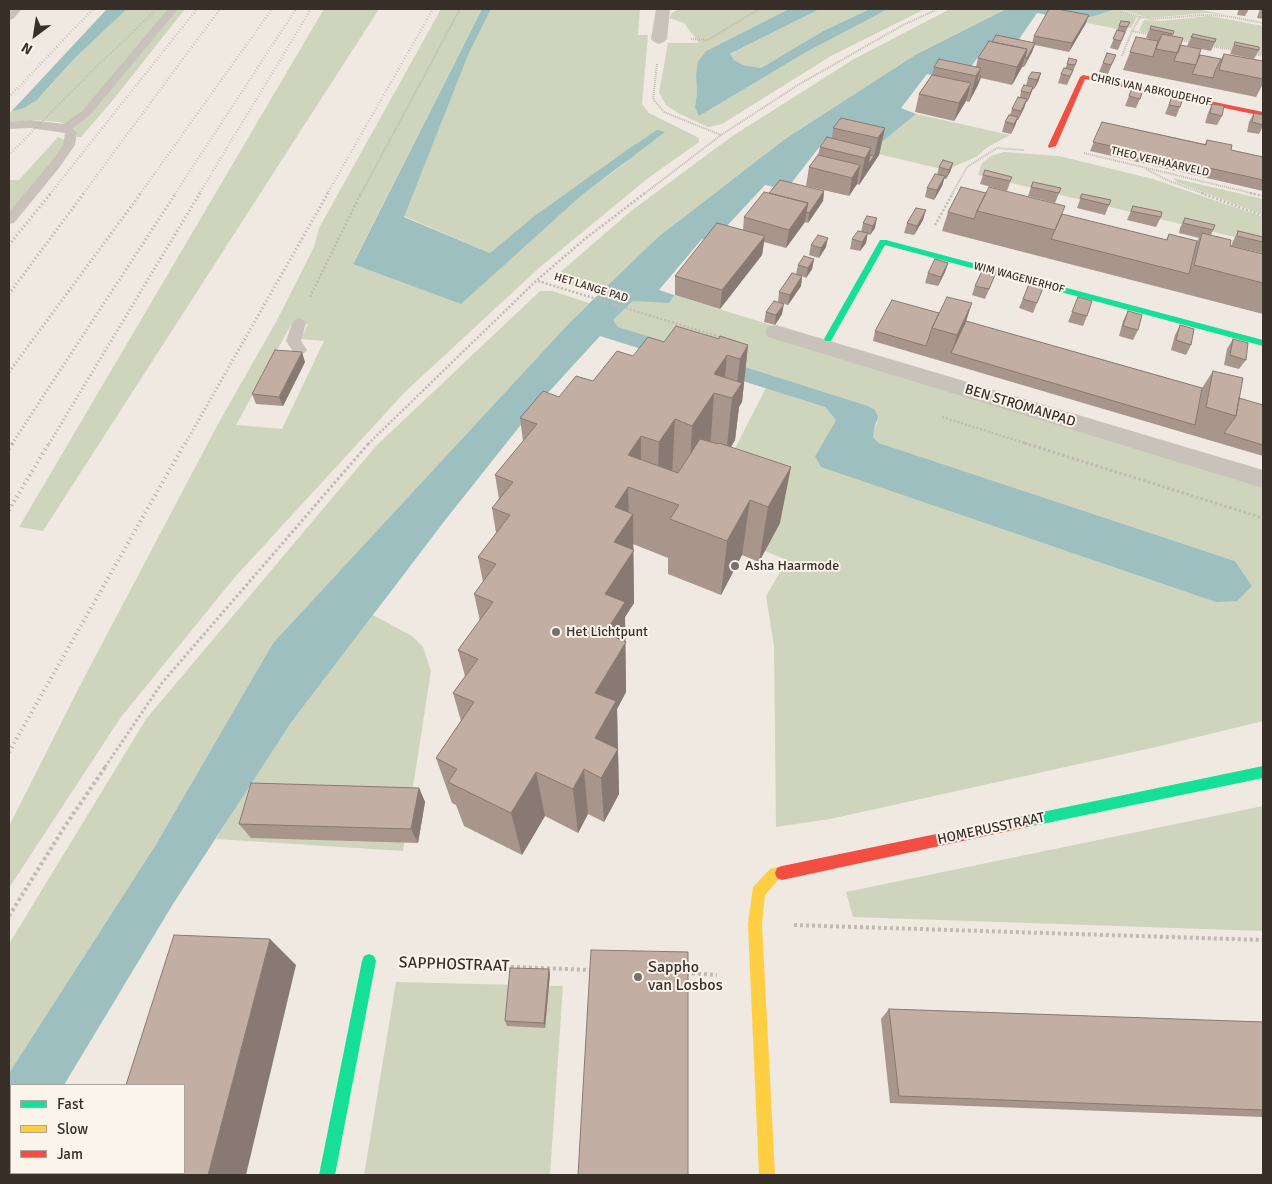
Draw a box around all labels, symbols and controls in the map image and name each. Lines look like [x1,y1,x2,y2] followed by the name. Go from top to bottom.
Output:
[10,10,60,60] north arrow
[18,38,36,58] text: N
[1089,71,1213,109] street label: CHRIS VAN ABKOUDEHOF
[1110,144,1210,180] street label: THEO VERHAARVELD
[972,260,1066,296] street label: WIM WAGENERHOF
[553,271,629,305] street label: HET LANGE PAD
[963,381,1077,431] street label: BEN STROMANPAD
[745,558,839,574] place label: Asha Haarmode
[729,560,741,572] marker: Asha Haarmode
[566,624,648,640] place label: Het Lichtpunt
[550,626,562,638] marker: Het Lichtpunt
[936,809,1046,849] street label: HOMERUSSTRAAT
[398,953,510,977] street label: SAPPHOSTRAAT
[648,958,723,996] place label: Sappho van Losbos
[632,971,644,983] marker: Sappho van Losbos
[10,1084,185,1174] legend
[57,1095,84,1113] text: Fast
[57,1120,88,1138] text: Slow
[57,1145,83,1163] text: Jam

